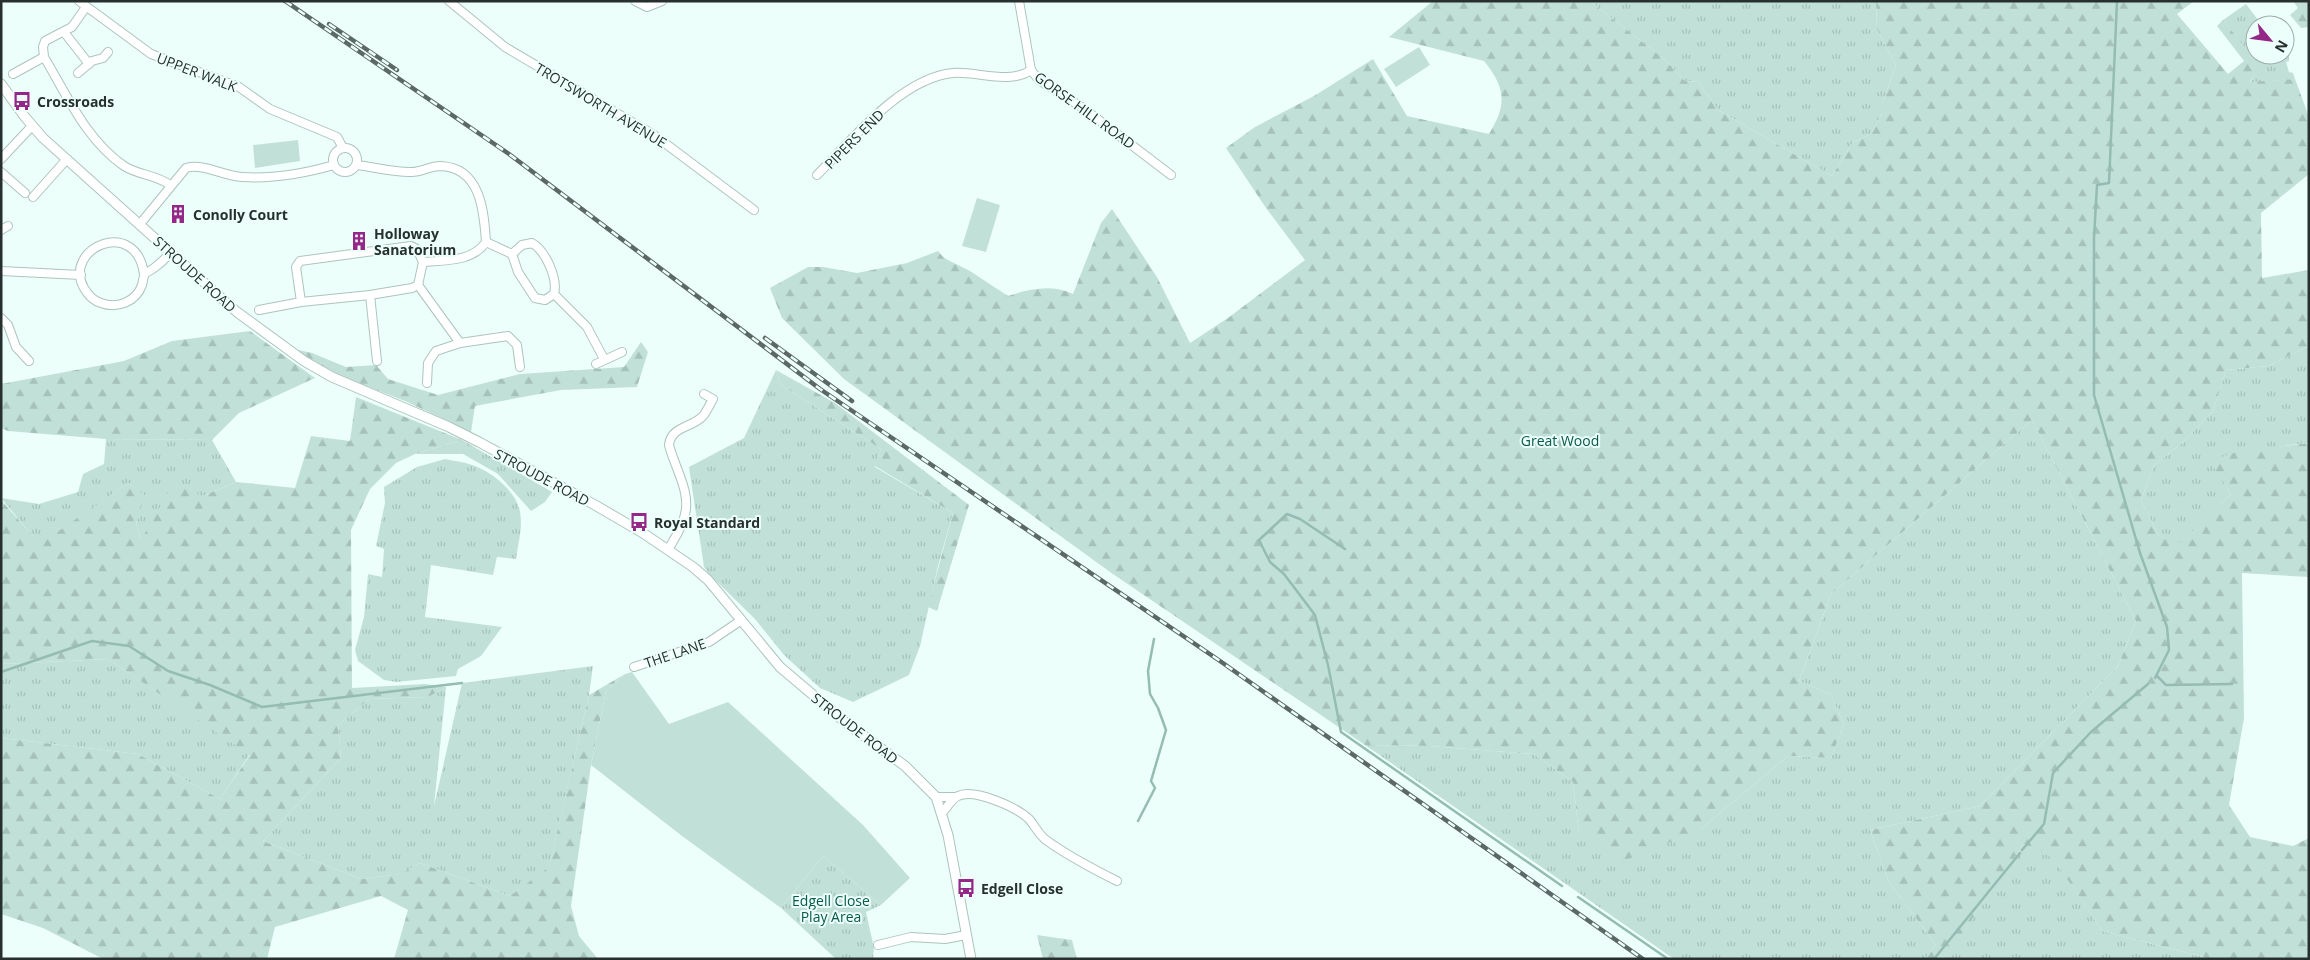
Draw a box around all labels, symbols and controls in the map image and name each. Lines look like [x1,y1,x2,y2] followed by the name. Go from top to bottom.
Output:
[2245,15,2295,65] north arrow
[2271,37,2293,56] text: N
[154,48,240,96] street label: UPPER WALK
[532,58,670,152] street label: TROTSWORTH AVENUE
[1031,67,1139,153] street label: GORSE HILL ROAD
[11,90,33,112] bus stop icon: Crossroads
[37,92,114,111] place label: Crossroads
[820,105,888,173] street label: PIPERS END
[167,203,189,225] building icon: Conolly Court
[193,205,288,224] place label: Conolly Court
[374,224,456,259] place label: Holloway Sanatorium
[348,230,370,252] building icon: Holloway Sanatorium
[150,232,240,316] street label: STROUDE ROAD
[1521,431,1599,450] park label: Great Wood
[491,444,593,510] street label: STROUDE ROAD
[628,511,650,533] bus stop icon: Royal Standard
[654,513,760,532] place label: Royal Standard
[642,634,708,672] street label: THE LANE
[808,688,902,768] street label: STROUDE ROAD
[955,877,977,899] bus stop icon: Edgell Close
[981,879,1063,898] place label: Edgell Close
[792,891,870,926] park label: Edgell Close Play Area

